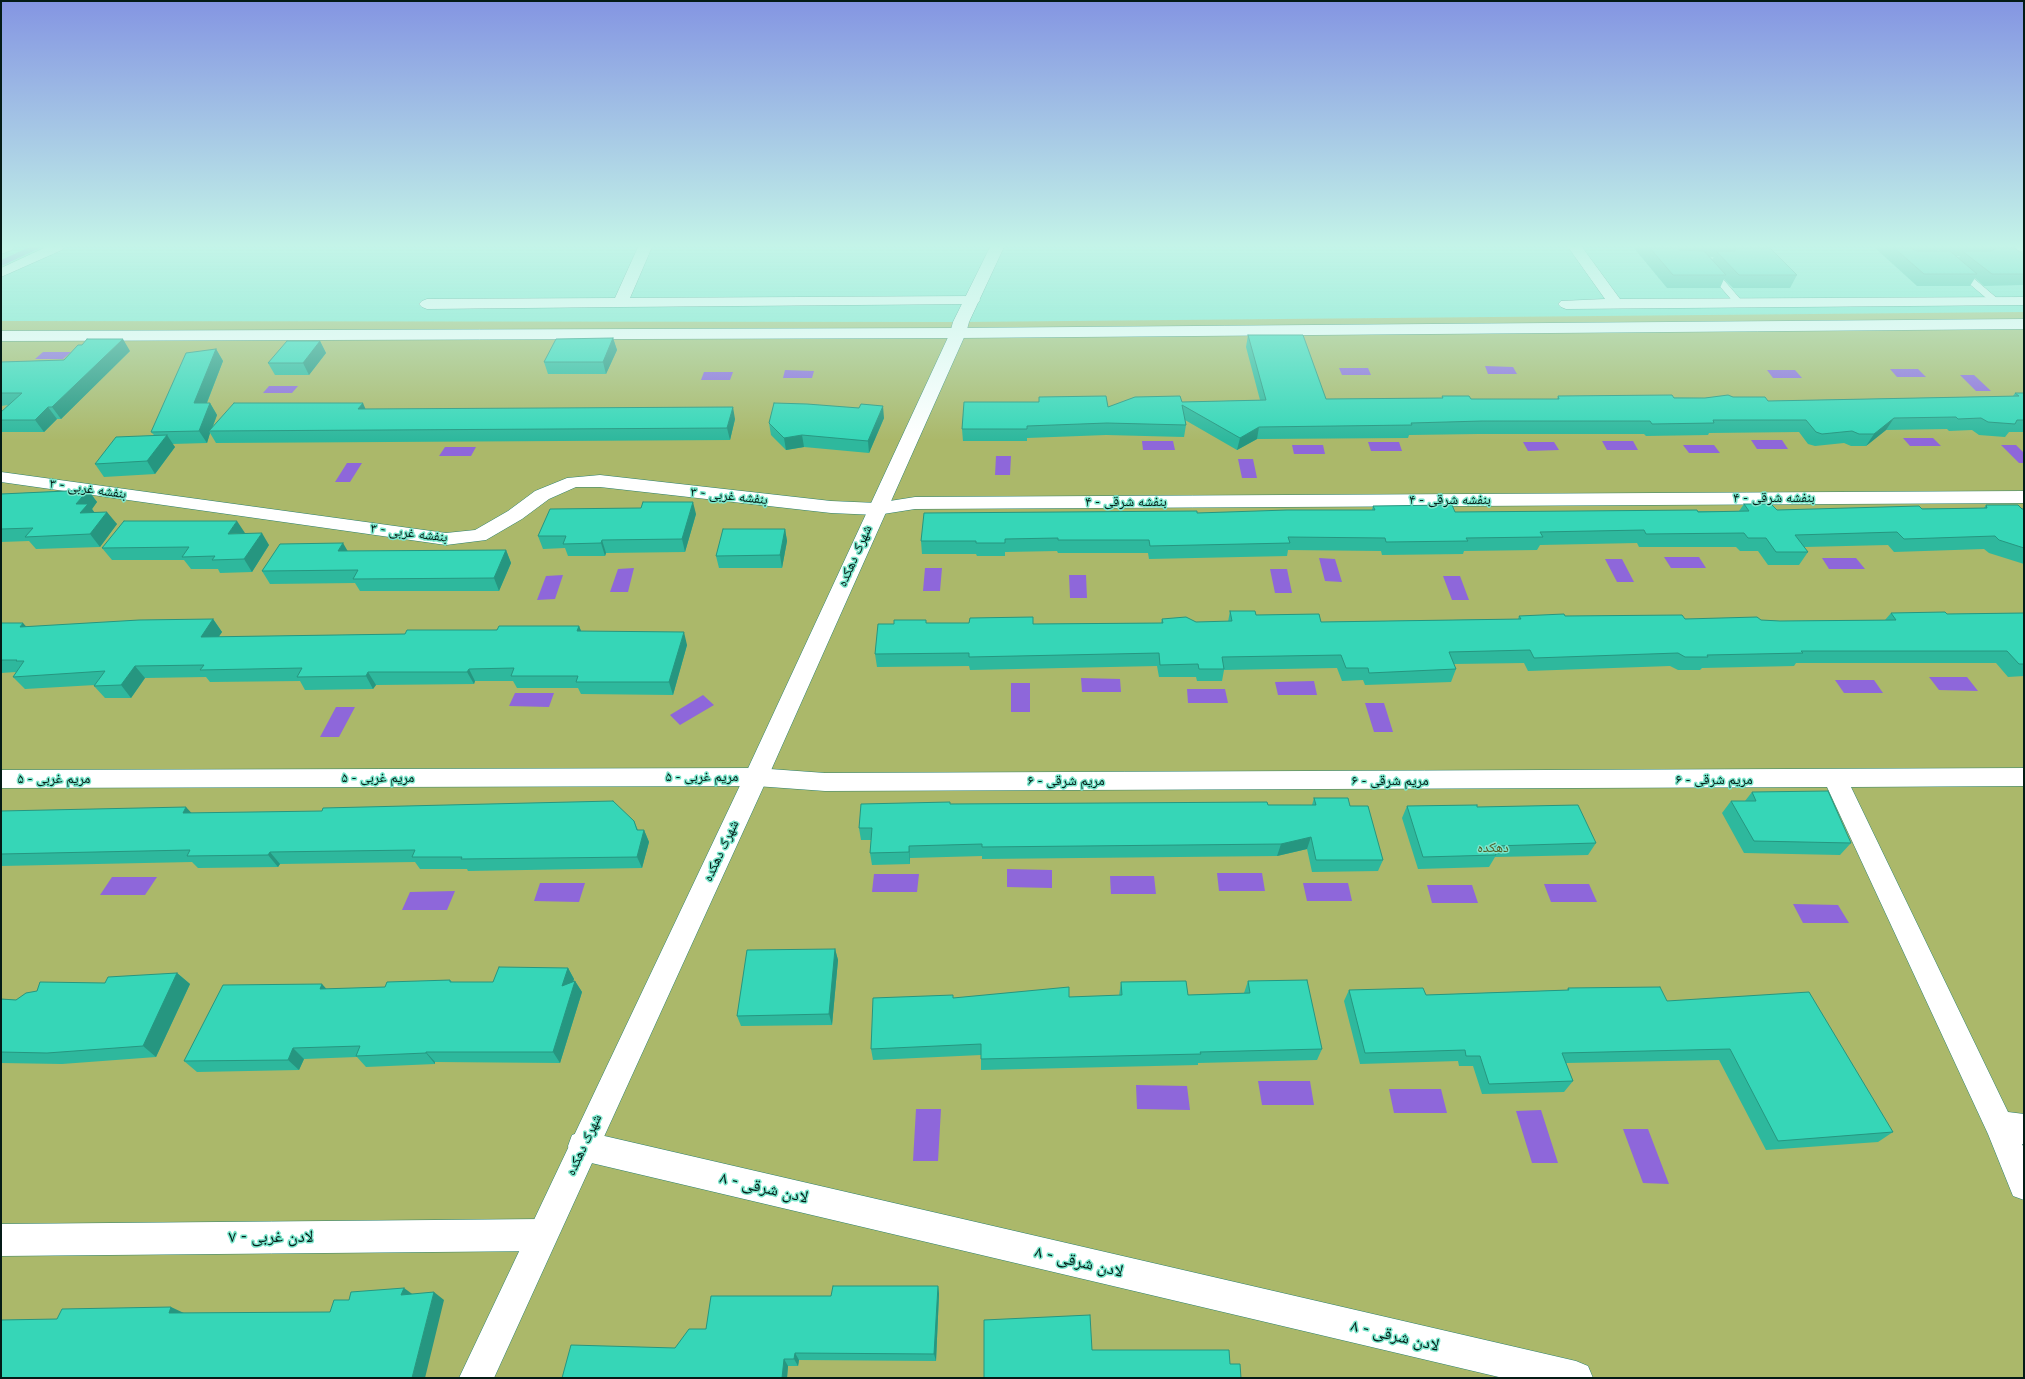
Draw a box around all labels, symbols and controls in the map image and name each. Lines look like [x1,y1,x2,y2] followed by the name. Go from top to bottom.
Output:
[48,475,128,503] street label: بنفشه غربی - ۳
[689,484,769,508] street label: بنفشه غربی - ۳
[1733,490,1815,506] street label: بنفشه شرقی - ۴
[1409,492,1491,508] street label: بنفشه شرقی - ۴
[1085,494,1167,510] street label: بنفشه شرقی - ۴
[369,520,449,546] street label: بنفشه غربی - ۳
[834,523,876,589] street label: شهرک دهکده
[666,769,738,785] street label: مریم غربی - ۵
[342,770,414,786] street label: مریم غربی - ۵
[18,771,90,787] street label: مریم غربی - ۵
[1675,772,1753,788] street label: مریم شرقی - ۶
[1027,773,1105,789] street label: مریم شرقی - ۶
[1351,773,1429,789] street label: مریم شرقی - ۶
[699,818,743,884] street label: شهرک دهکده
[1477,840,1509,856] park label: دهکده
[562,1112,606,1178] street label: شهرک دهکده
[718,1168,810,1208] street label: لادن شرقی - ۸
[229,1227,313,1247] street label: لادن غربی - ۷
[1033,1242,1125,1282] street label: لادن شرقی - ۸
[1349,1316,1441,1356] street label: لادن شرقی - ۸

